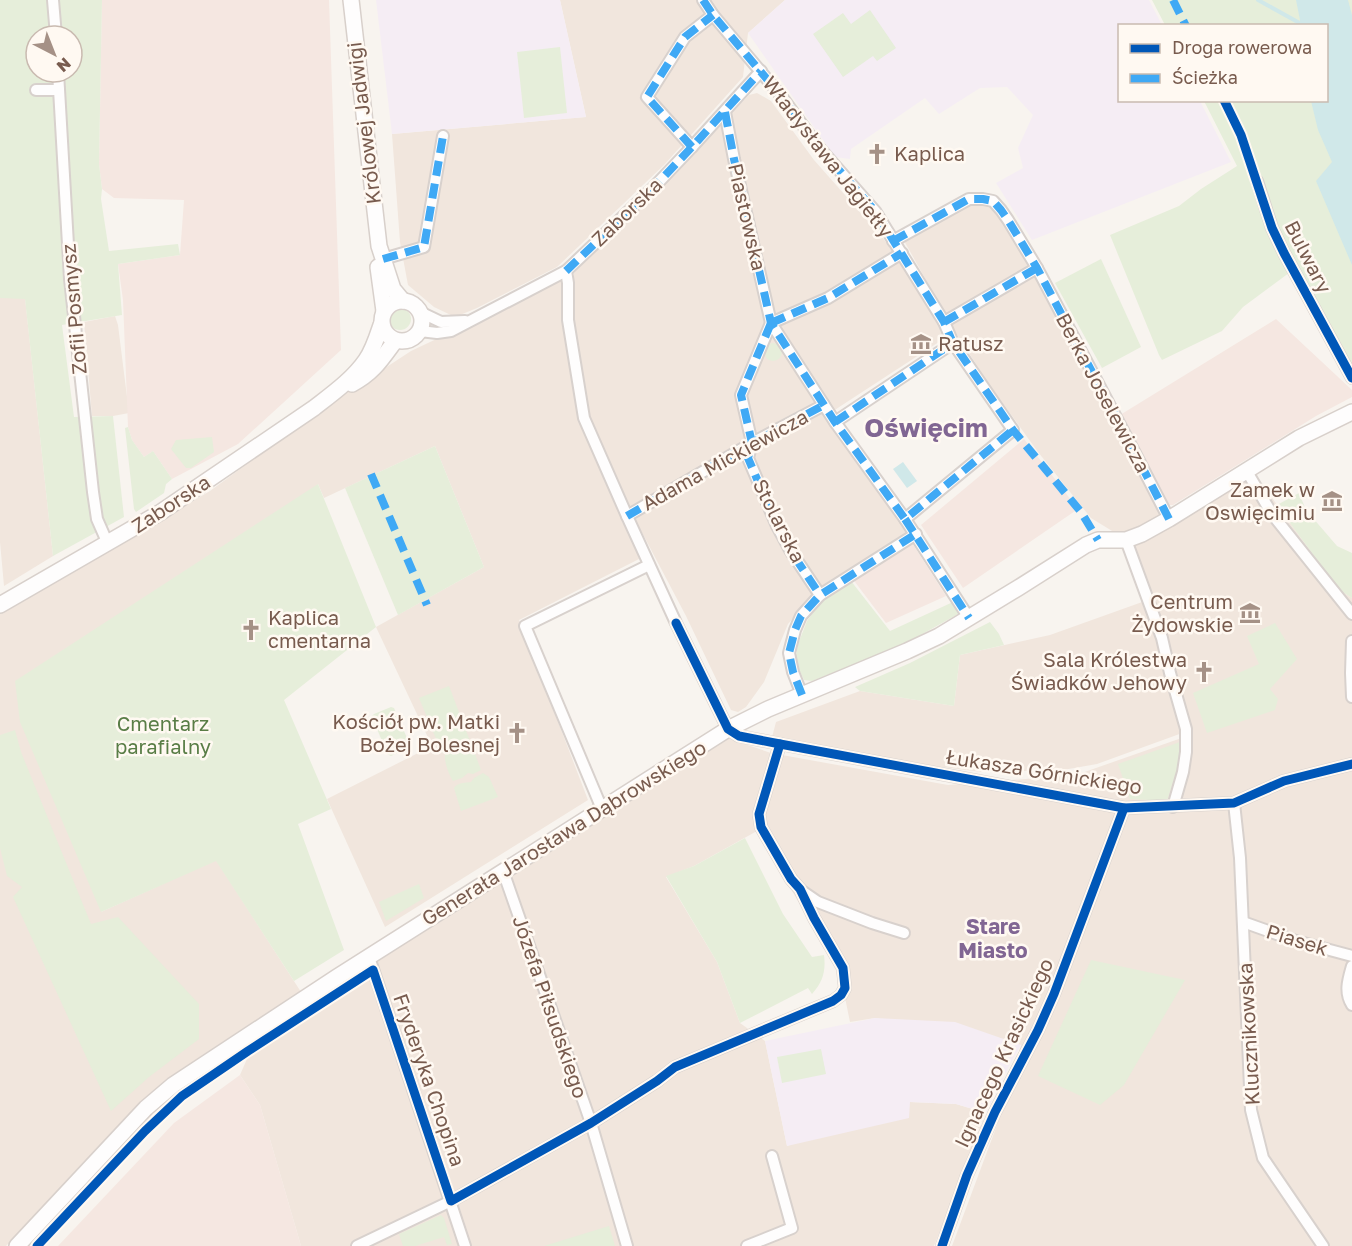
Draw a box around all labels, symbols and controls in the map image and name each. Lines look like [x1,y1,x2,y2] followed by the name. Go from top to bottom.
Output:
[24,24,84,84] north arrow
[1118,24,1328,102] legend
[1172,36,1312,58] text: Droga rowerowa
[341,41,385,206] street label: Królowej Jadwigi
[53,54,75,77] text: N
[1172,66,1238,88] text: Ścieżka
[758,71,899,242] street label: Władysława Jagiełły
[894,141,965,165] place label: Kaplica
[865,142,889,166] church icon: Kaplica
[724,161,772,273] street label: Piastowska
[586,172,666,251] street label: Zaborska
[1280,216,1337,297] street label: Bulwary
[55,243,91,376] street label: Zofii Posmysz
[1052,309,1156,476] street label: Berka Joselewicza
[938,331,1003,355] place label: Ratusz
[909,332,933,356] museum icon: Ratusz
[637,403,812,515] street label: Adama Mickiewicza
[864,412,988,443] district label: Oświęcim
[127,469,214,537] street label: Zaborska
[749,475,811,566] street label: Stolarska
[1205,477,1315,524] place label: Zamek w Oswięcimiu
[1320,489,1344,513] museum icon: Zamek w Oswięcimiu
[1131,589,1233,636] place label: Centrum Żydowskie
[1238,601,1262,625] museum icon: Centrum Żydowskie
[268,605,371,652] place label: Kaplica cmentarna
[239,618,263,642] church icon: Kaplica cmentarna
[1011,647,1187,694] place label: Sala Królestwa Świadków Jehowy
[1192,660,1216,684] church icon: Sala Królestwa Świadków Jehowy
[332,709,500,756] place label: Kościół pw. Matki Bożej Bolesnej
[115,711,211,758] park label: Cmentarz parafialny
[505,721,529,745] church icon: Kościół pw. Matki Bożej Bolesnej
[417,734,710,930] street label: Generała Jarosława Dąbrowskiego
[944,744,1144,798] street label: Łukasza Górnickiego
[508,912,593,1101] street label: Józefa Piłsudskiego
[958,913,1028,963] district label: Stare Miasto
[1264,918,1331,960] street label: Piasek
[949,954,1058,1151] street label: Ignacego Krasickiego
[1232,962,1264,1106] street label: Klucznikowska
[389,990,471,1169] street label: Fryderyka Chopina

